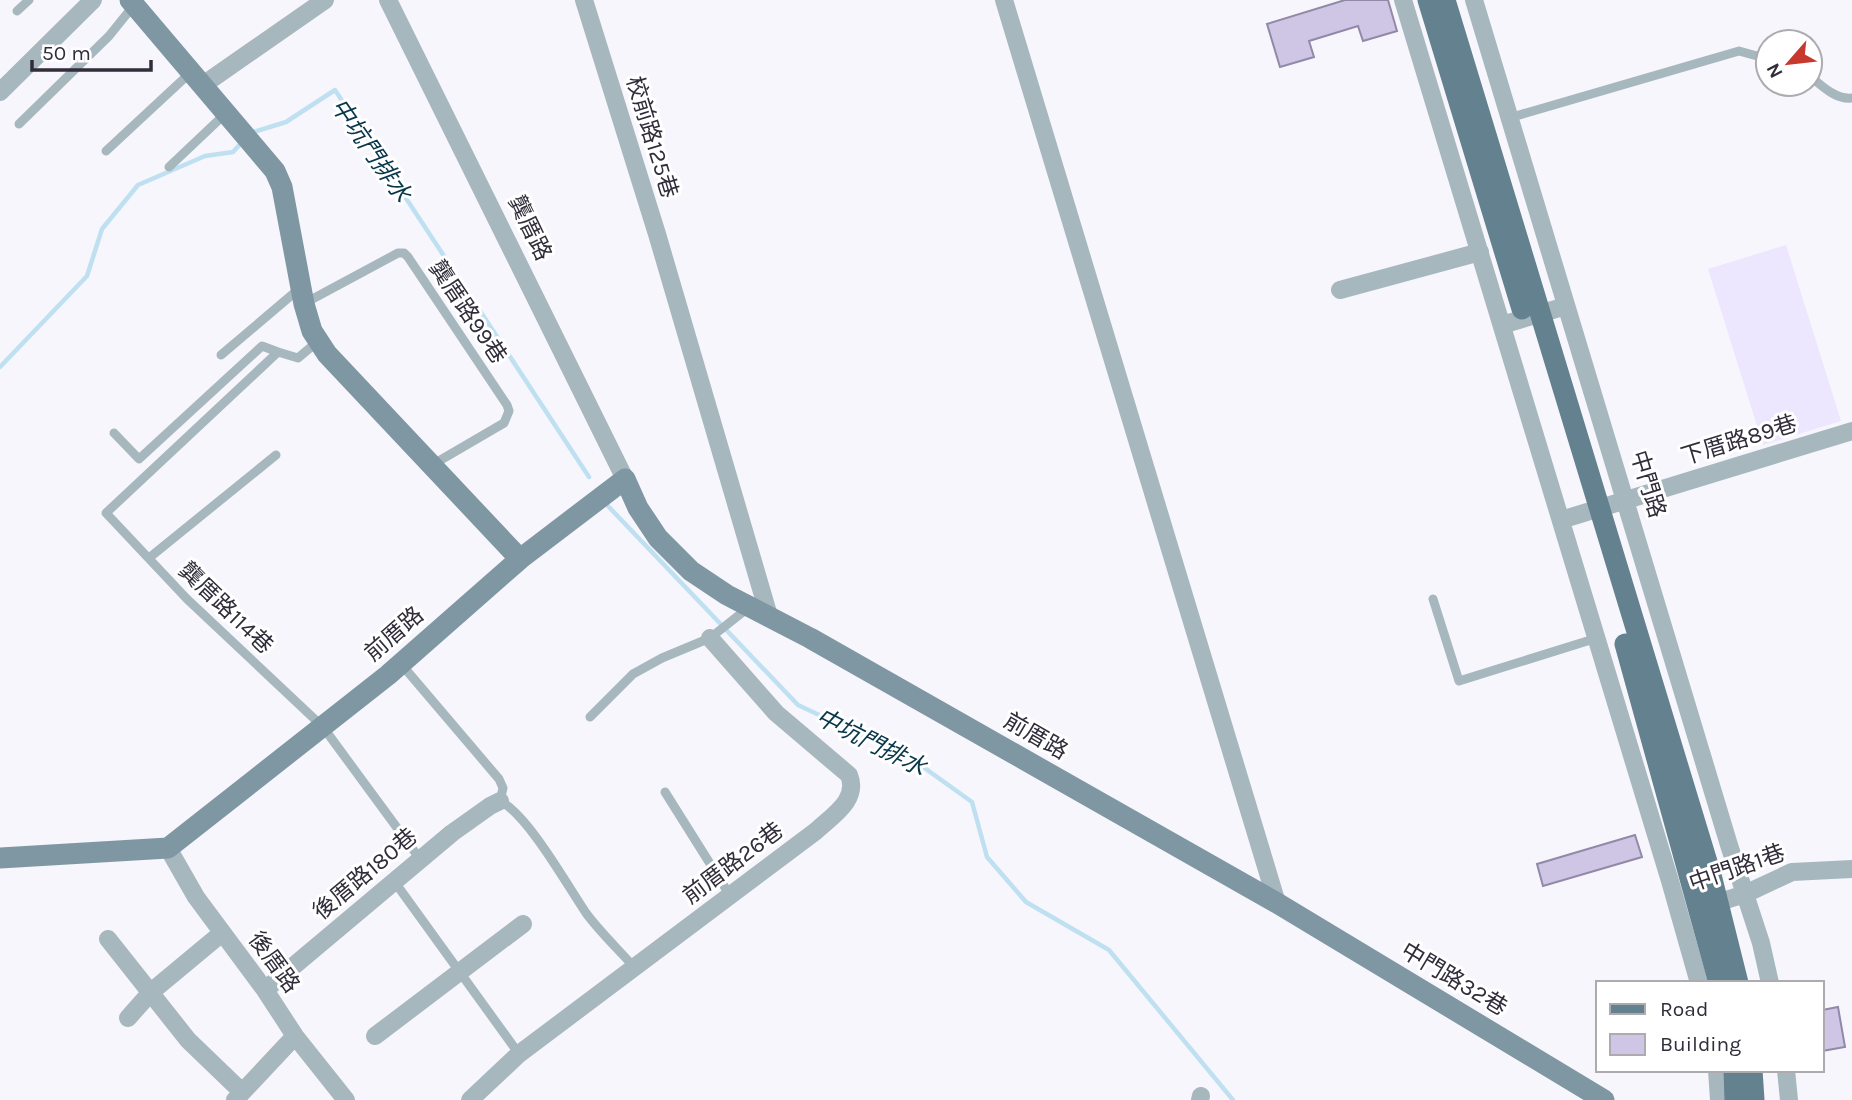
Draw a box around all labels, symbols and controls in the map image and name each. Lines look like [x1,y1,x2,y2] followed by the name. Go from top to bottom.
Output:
[32,28,150,72] scale bar
[1754,28,1824,98] north arrow
[42,41,91,65] text: 50 m
[1762,59,1788,82] text: N
[621,73,683,201] street label: 校前路125巷
[325,93,417,208] water label: 中坑門排水
[503,191,557,265] street label: 龔厝路
[424,255,512,369] street label: 龔厝路99巷
[1678,410,1800,470] street label: 下厝路89巷
[1625,447,1671,521] street label: 中門路
[173,557,279,659] street label: 龔厝路114巷
[359,601,429,667] street label: 前厝路
[811,702,932,782] water label: 中坑門排水
[999,707,1073,765] street label: 前厝路
[678,817,788,909] street label: 前厝路26巷
[308,823,422,925] street label: 後厝路180巷
[1686,839,1788,897] street label: 中門路1巷
[243,926,305,998] street label: 後厝路
[1396,937,1512,1021] street label: 中門路32巷
[1596,981,1824,1072] legend
[1660,997,1708,1021] text: Road
[1660,1032,1741,1056] text: Building

